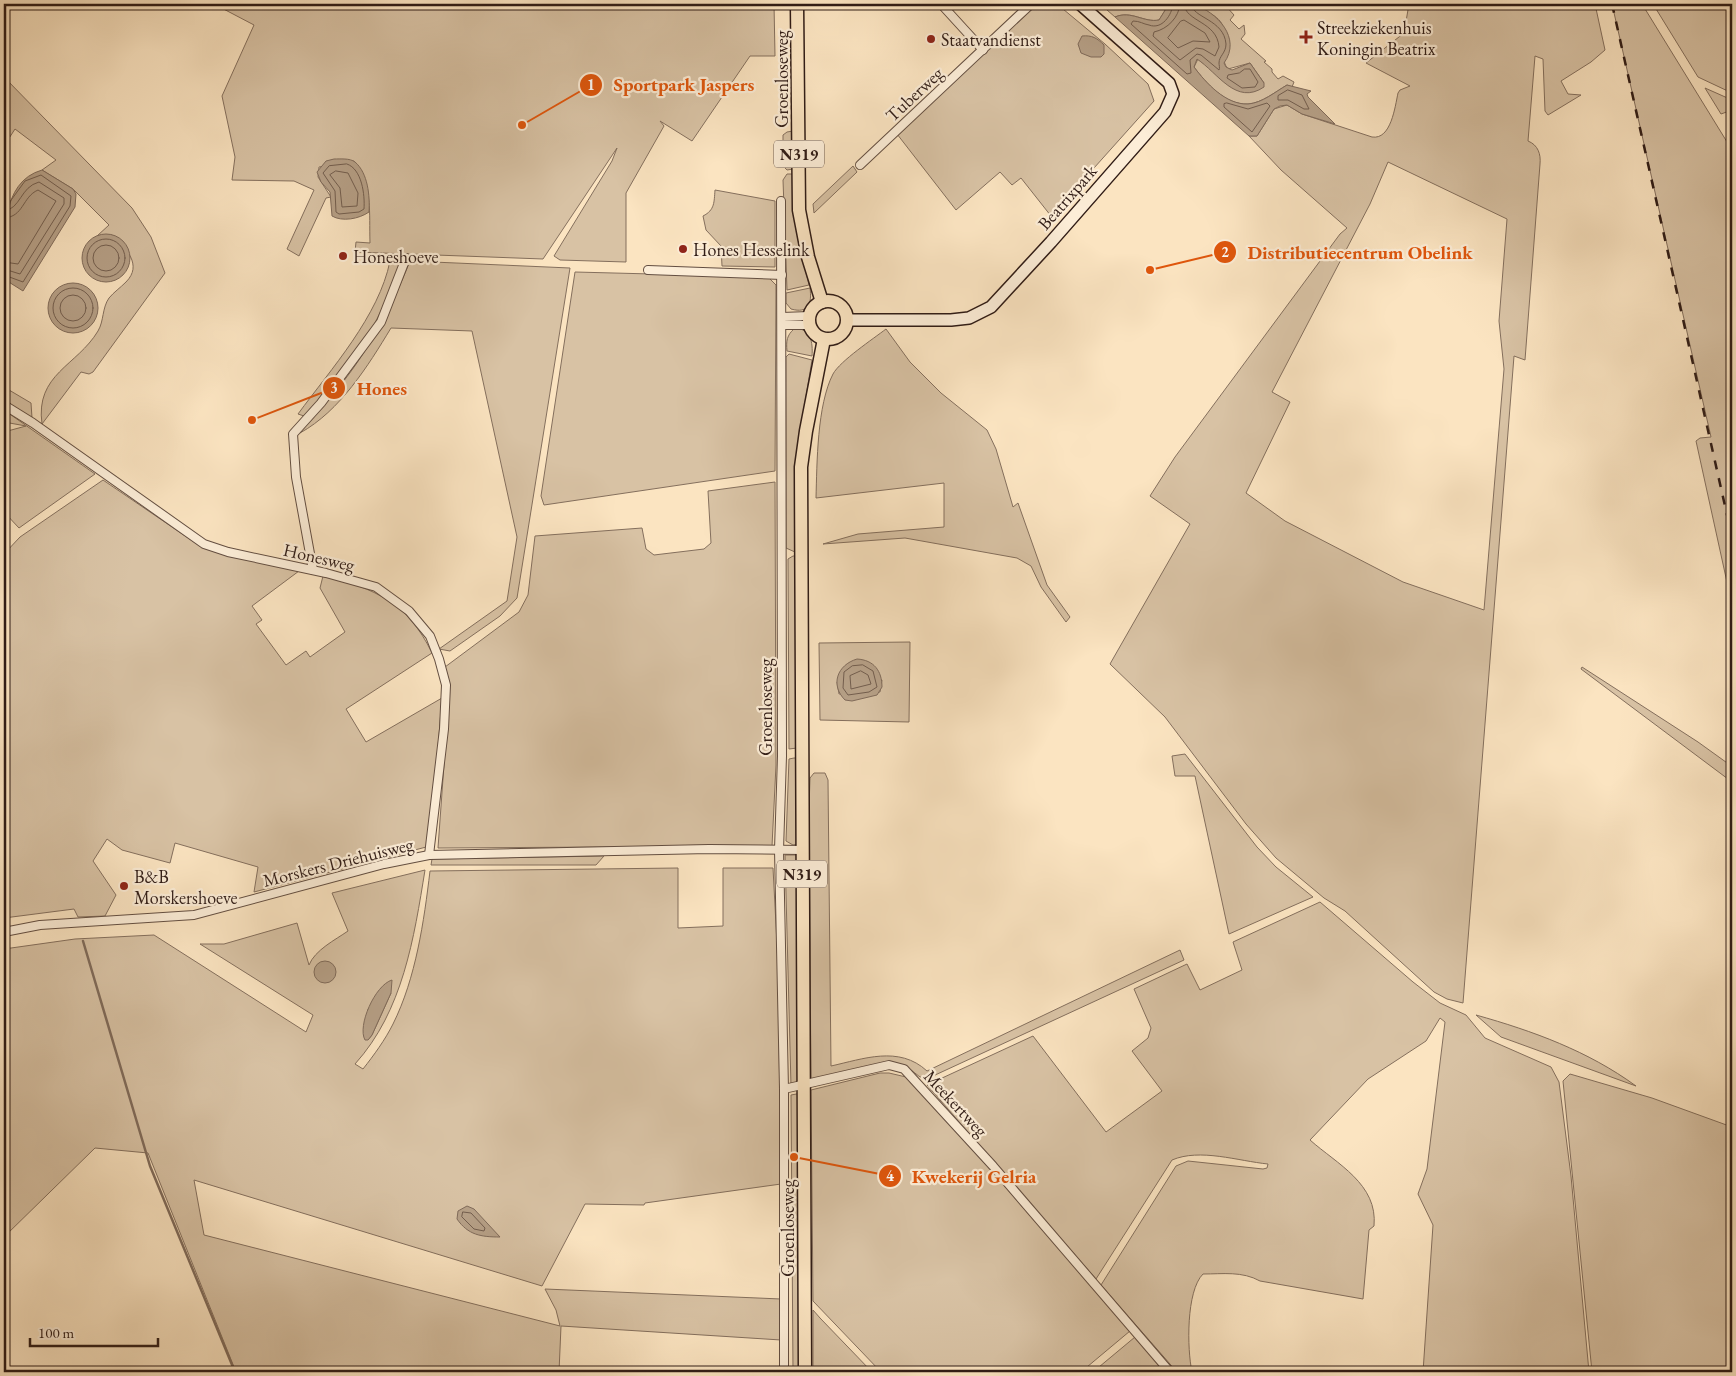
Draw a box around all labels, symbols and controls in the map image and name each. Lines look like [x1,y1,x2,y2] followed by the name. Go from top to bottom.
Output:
[1317,16,1436,60] place label: Streekziekenhuis Koningin Beatrix
[941,28,1041,51] place label: Staatvandienst
[770,30,793,128] street label: Groenloseweg
[1299,30,1313,44] marker: Streekziekenhuis Koningin Beatrix
[925,33,937,45] marker: Staatvandienst
[880,61,948,126] street label: Tuberweg
[578,68,764,102] callout: Sportpark Jaspers
[614,72,755,97] text: Sportpark Jaspers
[587,75,595,94] text: 1
[774,140,824,168] road number: N319
[1032,159,1102,234] street label: Beatrixpark
[1213,235,1483,269] callout: Distributiecentrum Obelink
[693,238,810,261] place label: Hones Hesselink
[1247,240,1473,265] text: Distributiecentrum Obelink
[1221,242,1229,261] text: 2
[677,243,689,255] marker: Hones Hesselink
[353,245,438,268] place label: Honeshoeve
[337,250,349,262] marker: Honeshoeve
[322,371,417,405] callout: Hones
[357,376,407,401] text: Hones
[330,378,338,397] text: 3
[281,538,357,576] street label: Honesweg
[754,658,777,756] street label: Groenloseweg
[260,832,416,892] street label: Morskers Driehuisweg
[777,861,827,888] road number: N319
[134,865,238,909] place label: B&B Morskershoeve
[118,880,130,892] marker: B&B Morskershoeve
[919,1065,993,1142] street label: Meekertweg
[877,1159,1047,1193] callout: Kwekerij Gelria
[912,1164,1037,1189] text: Kwekerij Gelria
[886,1166,895,1185] text: 4
[776,1179,799,1277] street label: Groenloseweg
[30,1316,158,1348] scale bar
[38,1323,75,1342] text: 100 m

